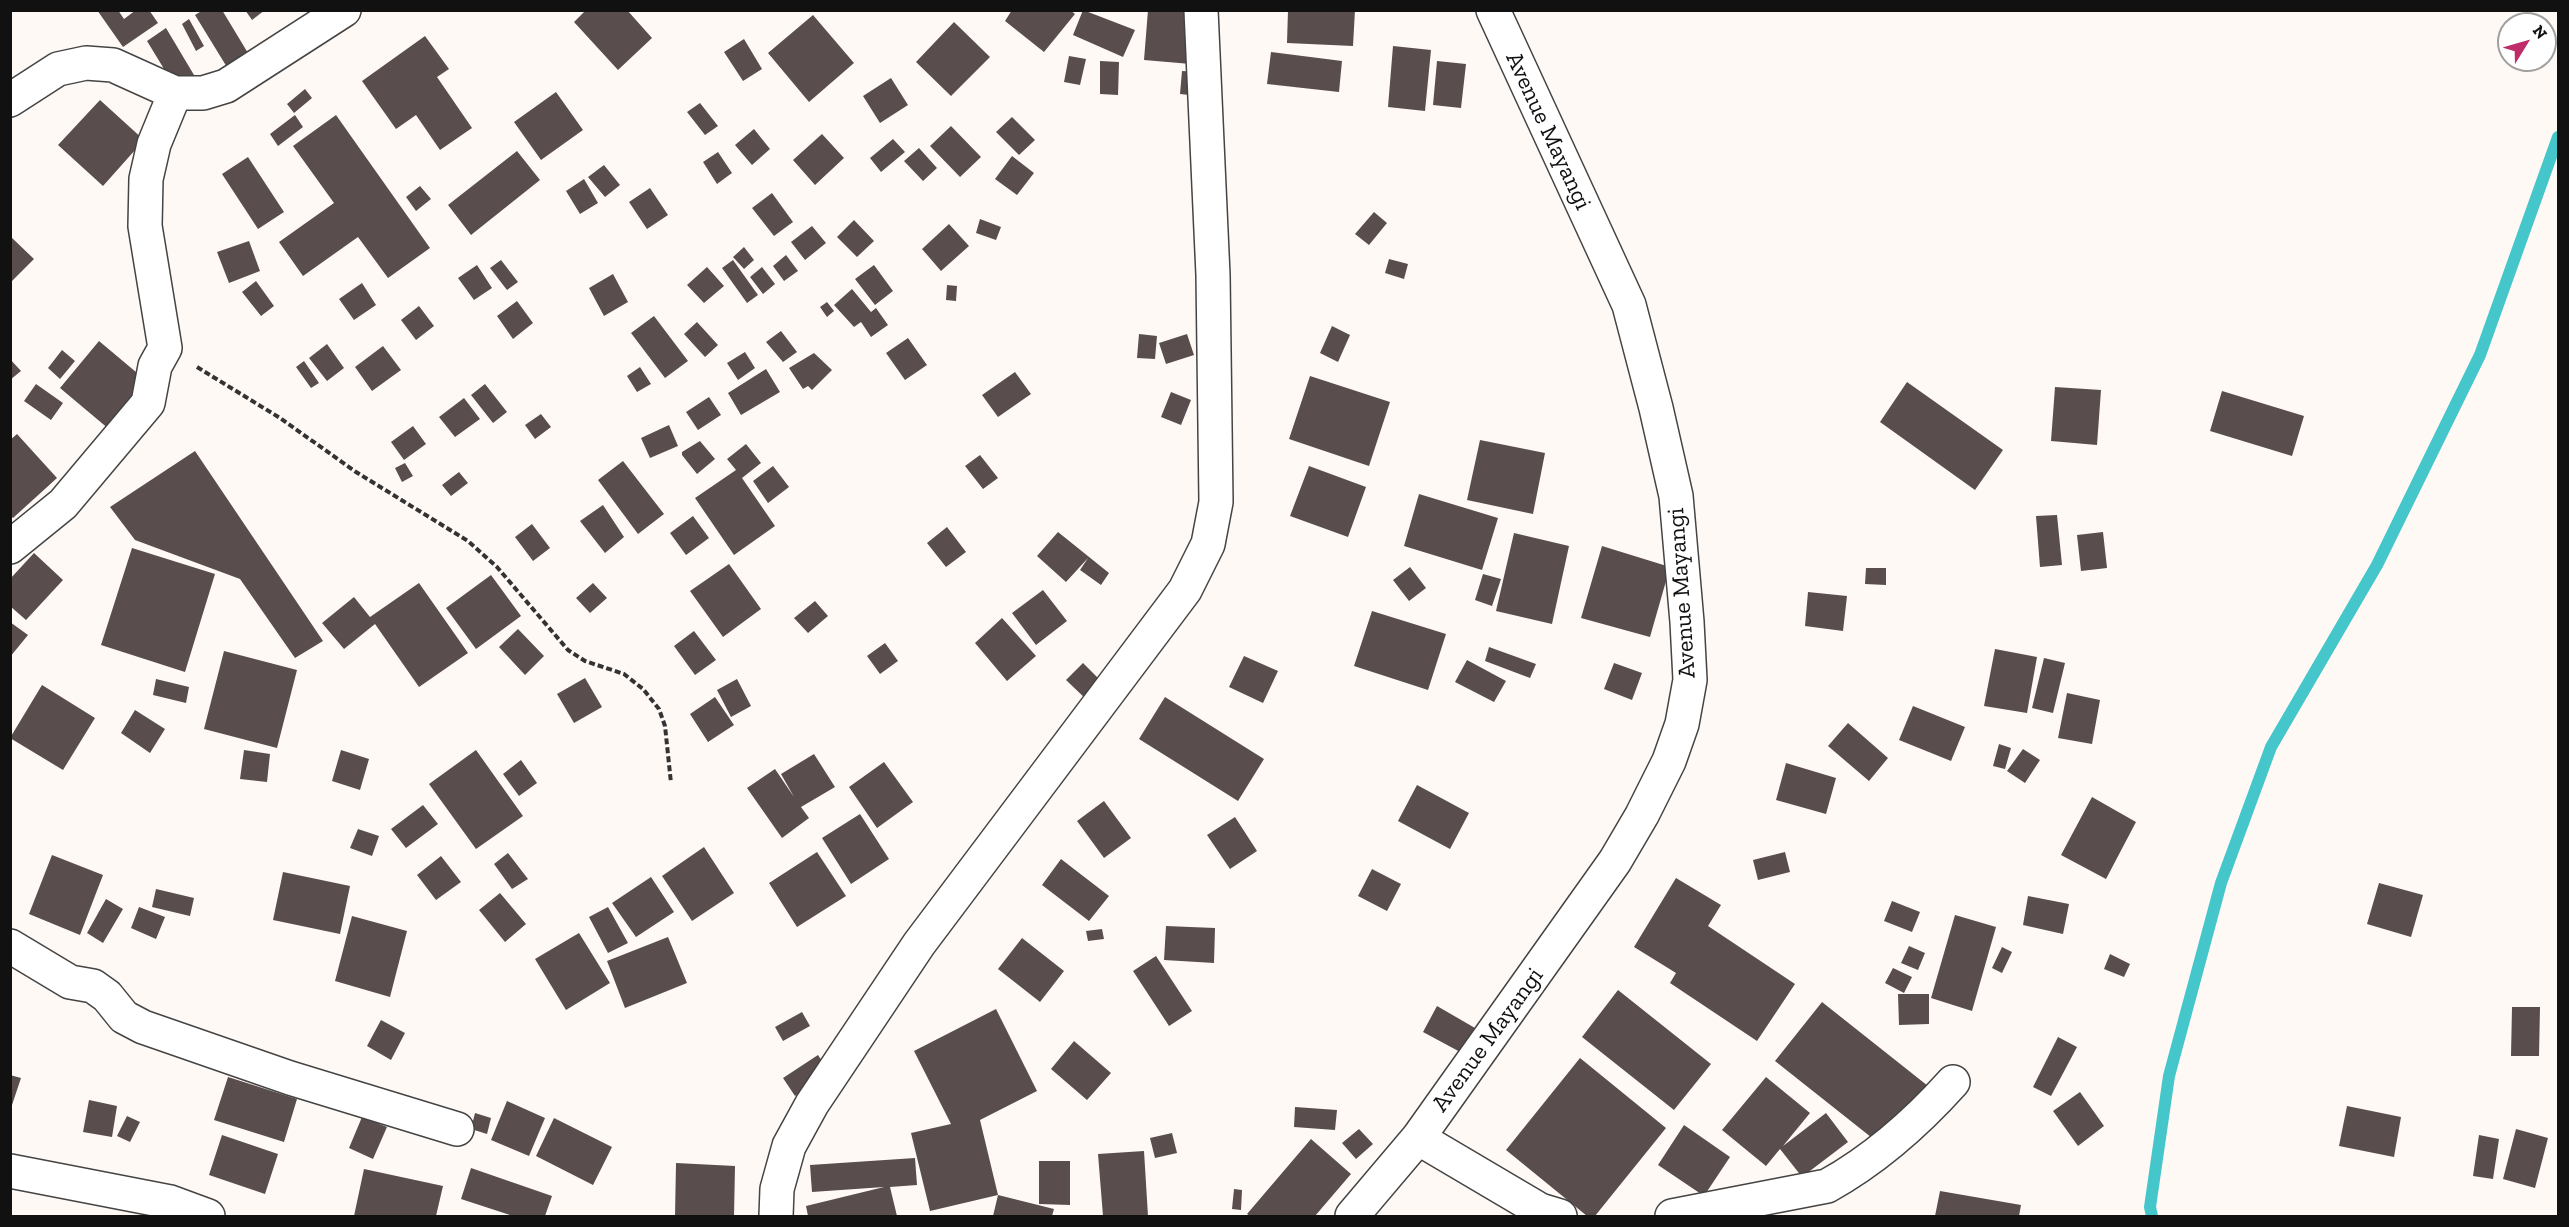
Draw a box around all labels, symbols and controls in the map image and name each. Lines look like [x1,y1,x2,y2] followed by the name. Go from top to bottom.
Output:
[2497,12,2557,72] north arrow
[2529,21,2551,43] text: N
[1499,47,1597,215] street label: Avenue Mayangi
[1662,507,1702,679] street label: Avenue Mayangi
[1426,962,1550,1118] street label: Avenue Mayangi

